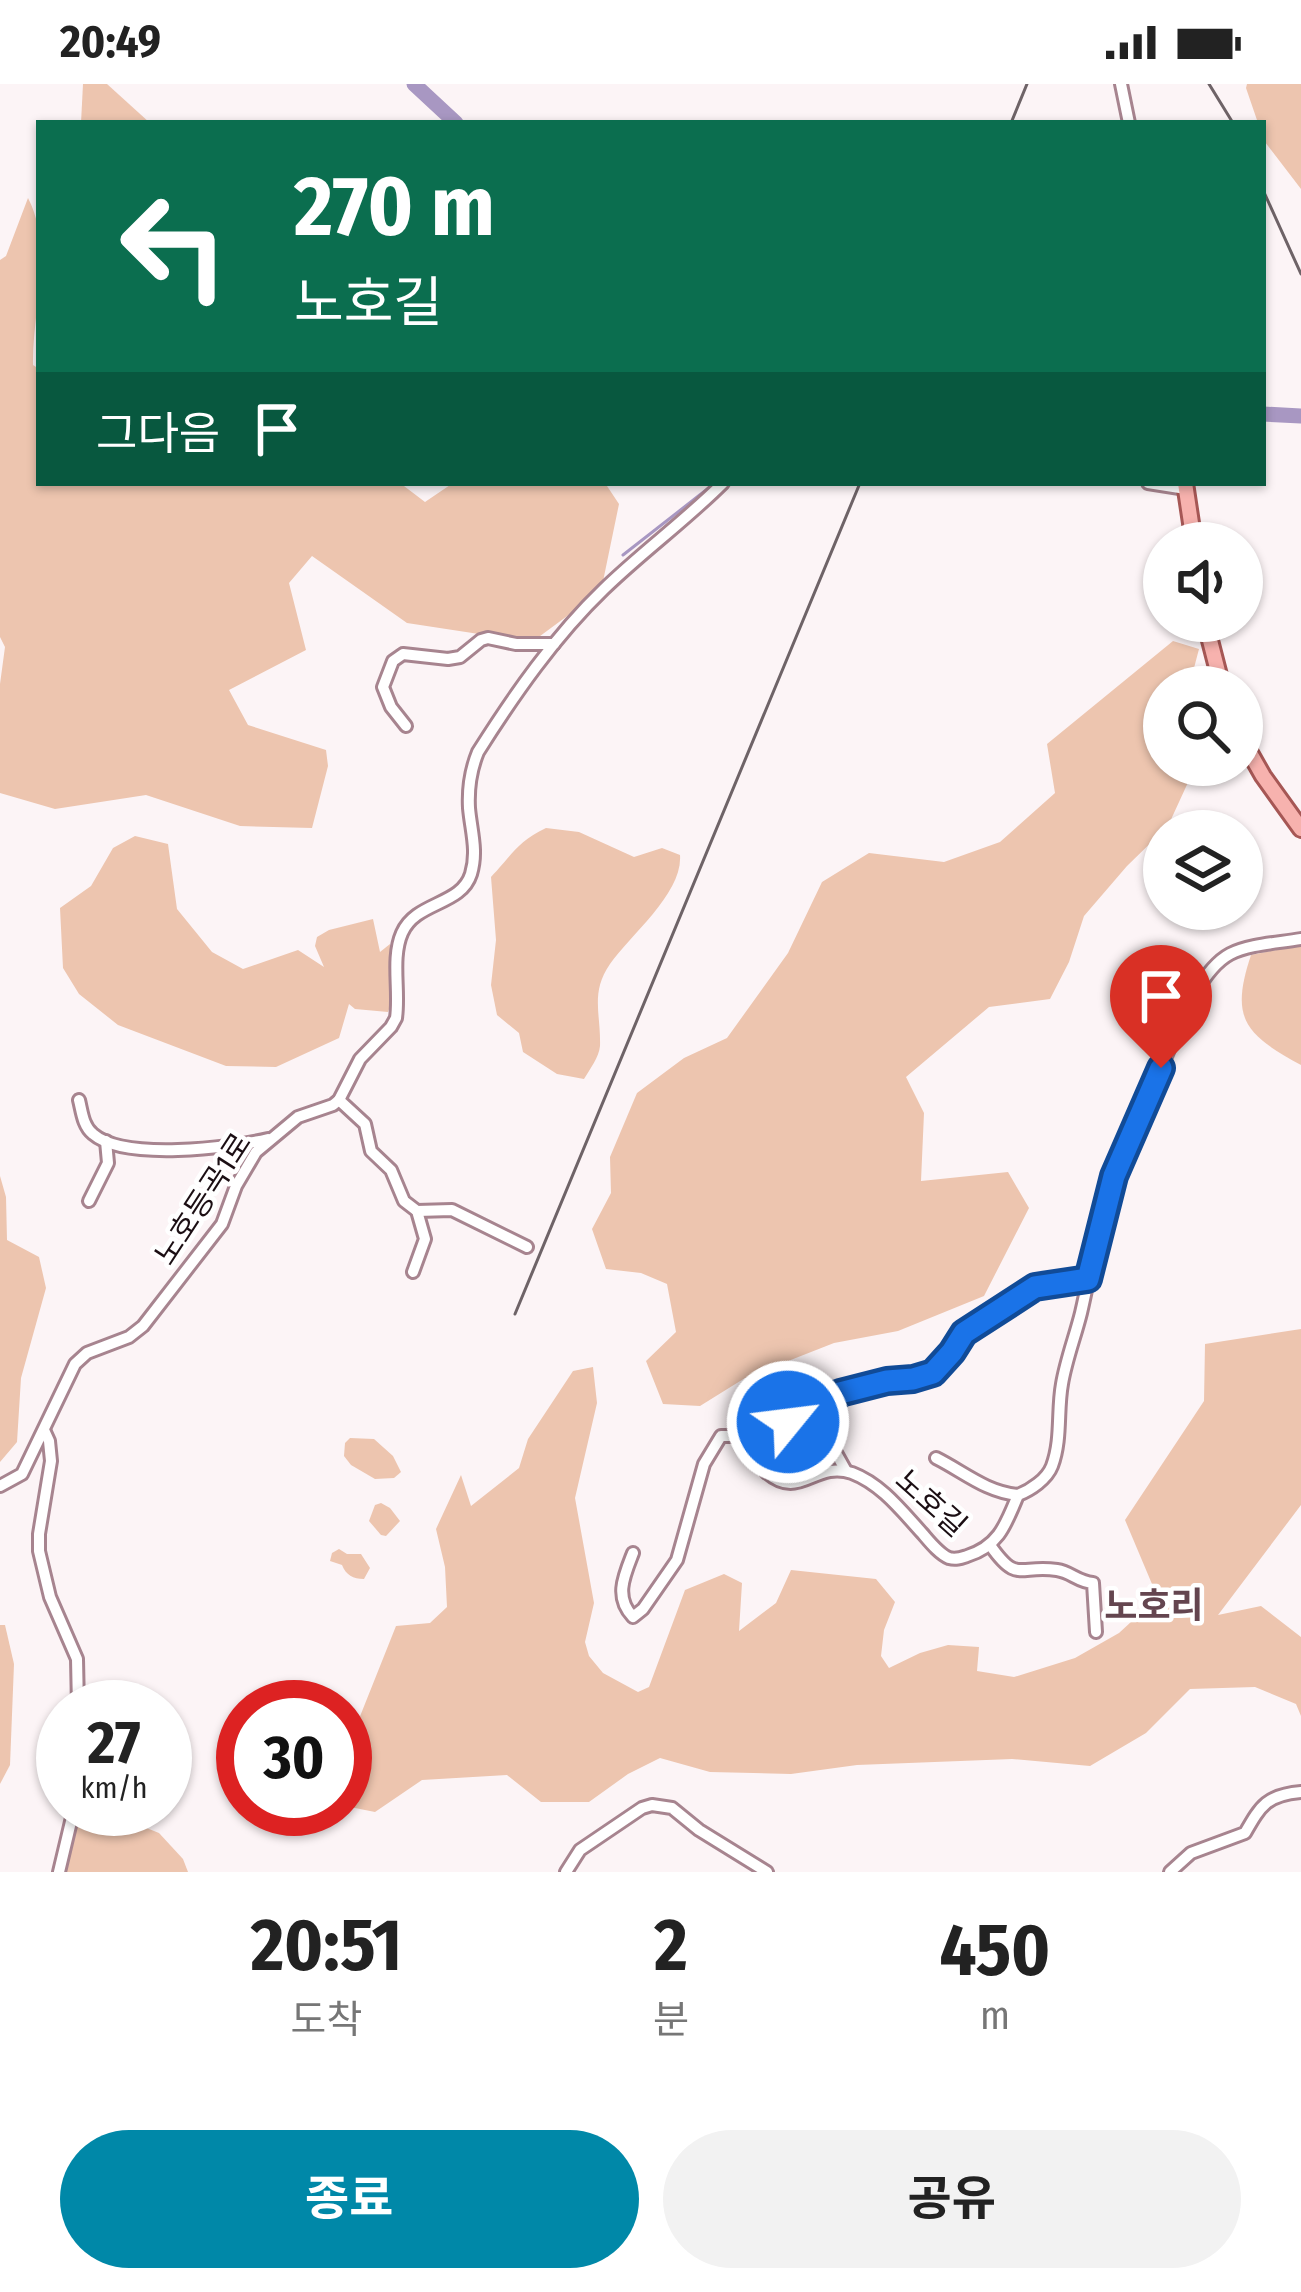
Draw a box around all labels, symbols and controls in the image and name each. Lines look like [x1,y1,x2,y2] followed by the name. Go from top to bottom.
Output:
[60,15,161,69] text: 20:49
[294,156,495,257] text: 270 m
[96,168,252,324] icon: left
[294,271,443,335] text: 노호길
[244,396,310,462] icon: arrive
[96,407,220,461] text: 그다음
[1143,522,1263,930] map controls
[1143,522,1263,642] button: sound
[1143,666,1263,786] button: search
[1143,810,1263,930] button: layers
[1110,945,1212,1068] pin
[1128,963,1194,1029] icon: arrive
[147,1126,259,1272] street label: 노호등곡1로
[725,1359,851,1485] position arrow
[888,1462,974,1544] street label: 노호길
[1104,1584,1204,1628] district label: 노호리
[216,1680,372,1836] speed limit sign: 30
[87,1707,141,1779] text: 27
[81,1770,147,1806] text: km/h
[251,1903,402,1989] text: 20:51
[654,1903,688,1989] text: 2
[939,1908,1050,1994] text: 450
[980,1993,1010,2039] text: m
[291,1997,362,2043] text: 도착
[653,1997,689,2043] text: 분
[60,2130,639,2268] button: 종료
[663,2130,1241,2268] button: 공유

